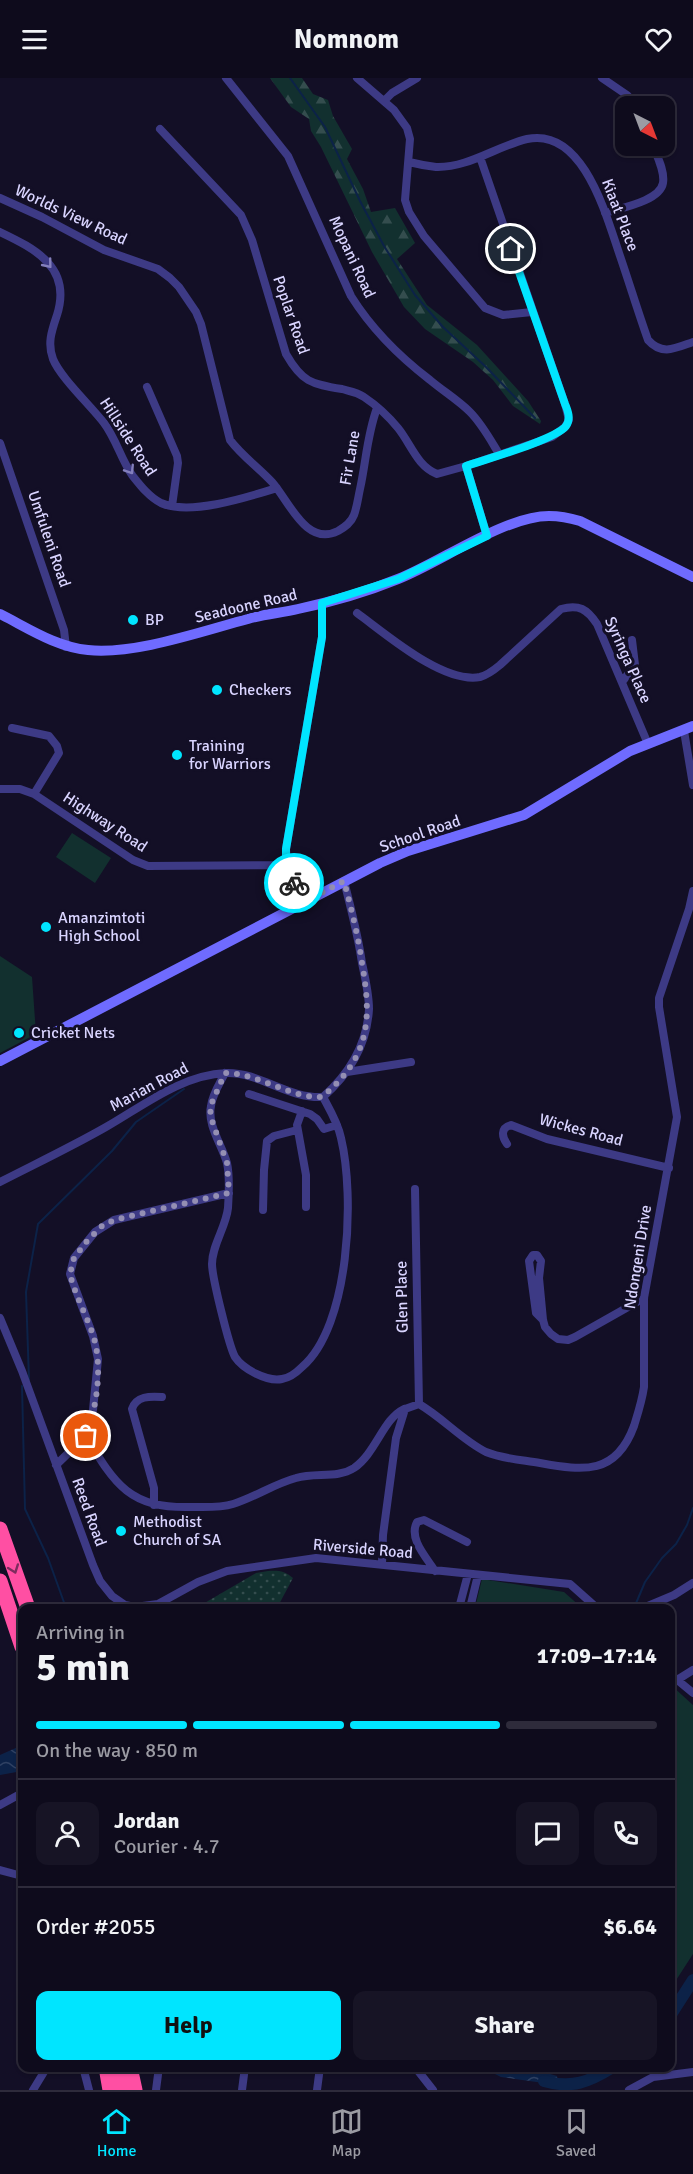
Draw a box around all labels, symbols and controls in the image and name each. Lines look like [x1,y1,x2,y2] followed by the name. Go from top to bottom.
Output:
[18,23,51,56] icon: menu
[294,23,399,56] text: Nomnom
[642,23,675,56] icon: heart
[615,96,675,156] north arrow
[615,96,675,156] map controls
[597,176,643,254] street label: Kiaat Place
[12,180,130,250] street label: Worlds View Road
[324,213,380,301] street label: Mopani Road
[485,223,536,274] pin
[494,232,527,265] icon: home
[41,257,52,268] one-way arrow
[268,273,314,357] street label: Poplar Road
[95,394,161,480] street label: Hillside Road
[335,429,365,487] street label: Fir Lane
[123,464,134,475] one-way arrow
[23,488,75,590] street label: Umfuleni Road
[193,584,299,628] street label: Seadoone Road
[145,610,164,630] place label: BP
[126,613,140,627] marker: BP
[600,614,656,706] street label: Syringa Place
[229,680,292,700] place label: Checkers
[210,683,224,697] marker: Checkers
[189,736,271,774] place label: Training for Warriors
[170,748,184,762] marker: Training for Warriors
[59,787,151,857] street label: Highway Road
[377,811,463,857] street label: School Road
[264,853,324,913] courier
[278,867,311,900] icon: bike
[58,908,145,946] place label: Amanzimtoti High School
[39,920,53,934] marker: Amanzimtoti High School
[31,1023,115,1043] place label: Cricket Nets
[12,1026,26,1040] marker: Cricket Nets
[106,1058,192,1116] street label: Marian Road
[537,1109,625,1151] street label: Wickes Road
[620,1203,656,1311] street label: Ndongeni Drive
[391,1261,413,1333] street label: Glen Place
[60,1410,111,1461] pin
[69,1419,102,1452] icon: bag
[67,1475,111,1549] street label: Reed Road
[133,1512,221,1550] place label: Methodist Church of SA
[114,1524,128,1538] marker: Methodist Church of SA
[312,1535,414,1563] street label: Riverside Road
[6,1563,19,1574] one-way arrow
[36,1620,125,1645] text: Arriving in
[537,1642,657,1669] text: 17:09–17:14
[36,1643,130,1691] text: 5 min
[36,1738,198,1763] text: On the way · 850 m
[36,1802,99,1865] button: person
[516,1802,579,1865] button: chat
[594,1802,657,1865] button: phone
[114,1807,180,1834] text: Jordan
[114,1834,220,1859] text: Courier · 4.7
[36,1913,156,1940] text: Order #2055
[603,1913,657,1940] text: $6.64
[36,1991,341,2060] button: Help
[353,1991,657,2060] button: Share
[97,2105,137,2161] tab: Home
[330,2105,363,2161] tab: Map
[556,2105,596,2161] tab: Saved

